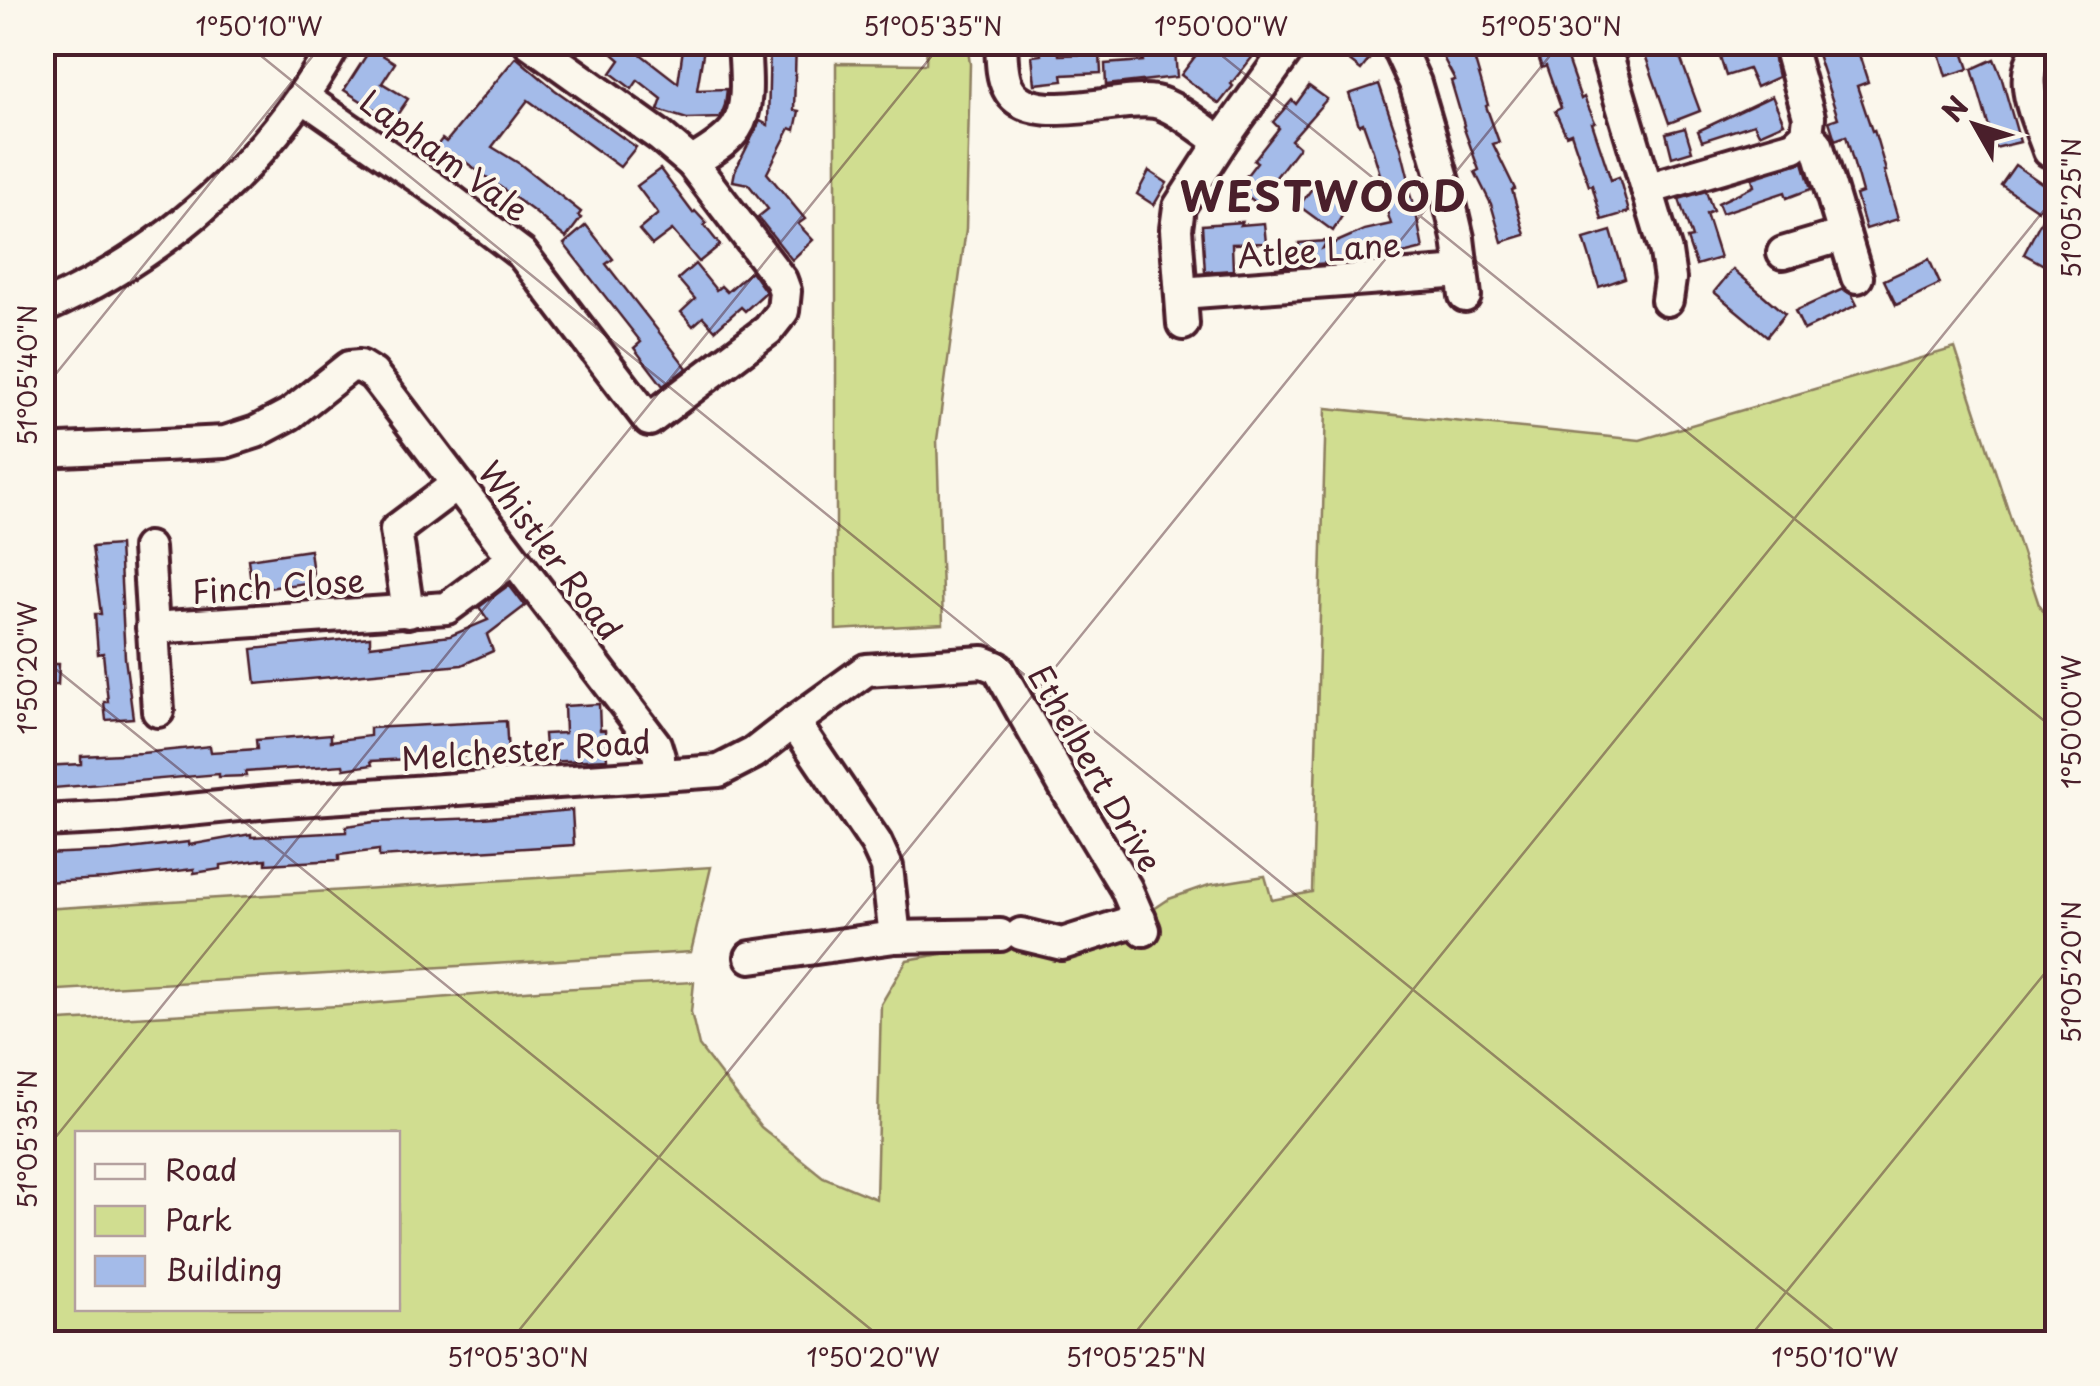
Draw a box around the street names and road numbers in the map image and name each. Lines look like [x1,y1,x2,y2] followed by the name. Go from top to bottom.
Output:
[350,77,540,233] street label: Lapham Vale
[1236,219,1402,279] street label: Atlee Lane
[468,450,634,650] street label: Whistler Road
[190,555,366,615] street label: Finch Close
[1017,656,1175,880] street label: Ethelbert Drive
[400,716,652,782] street label: Melchester Road

